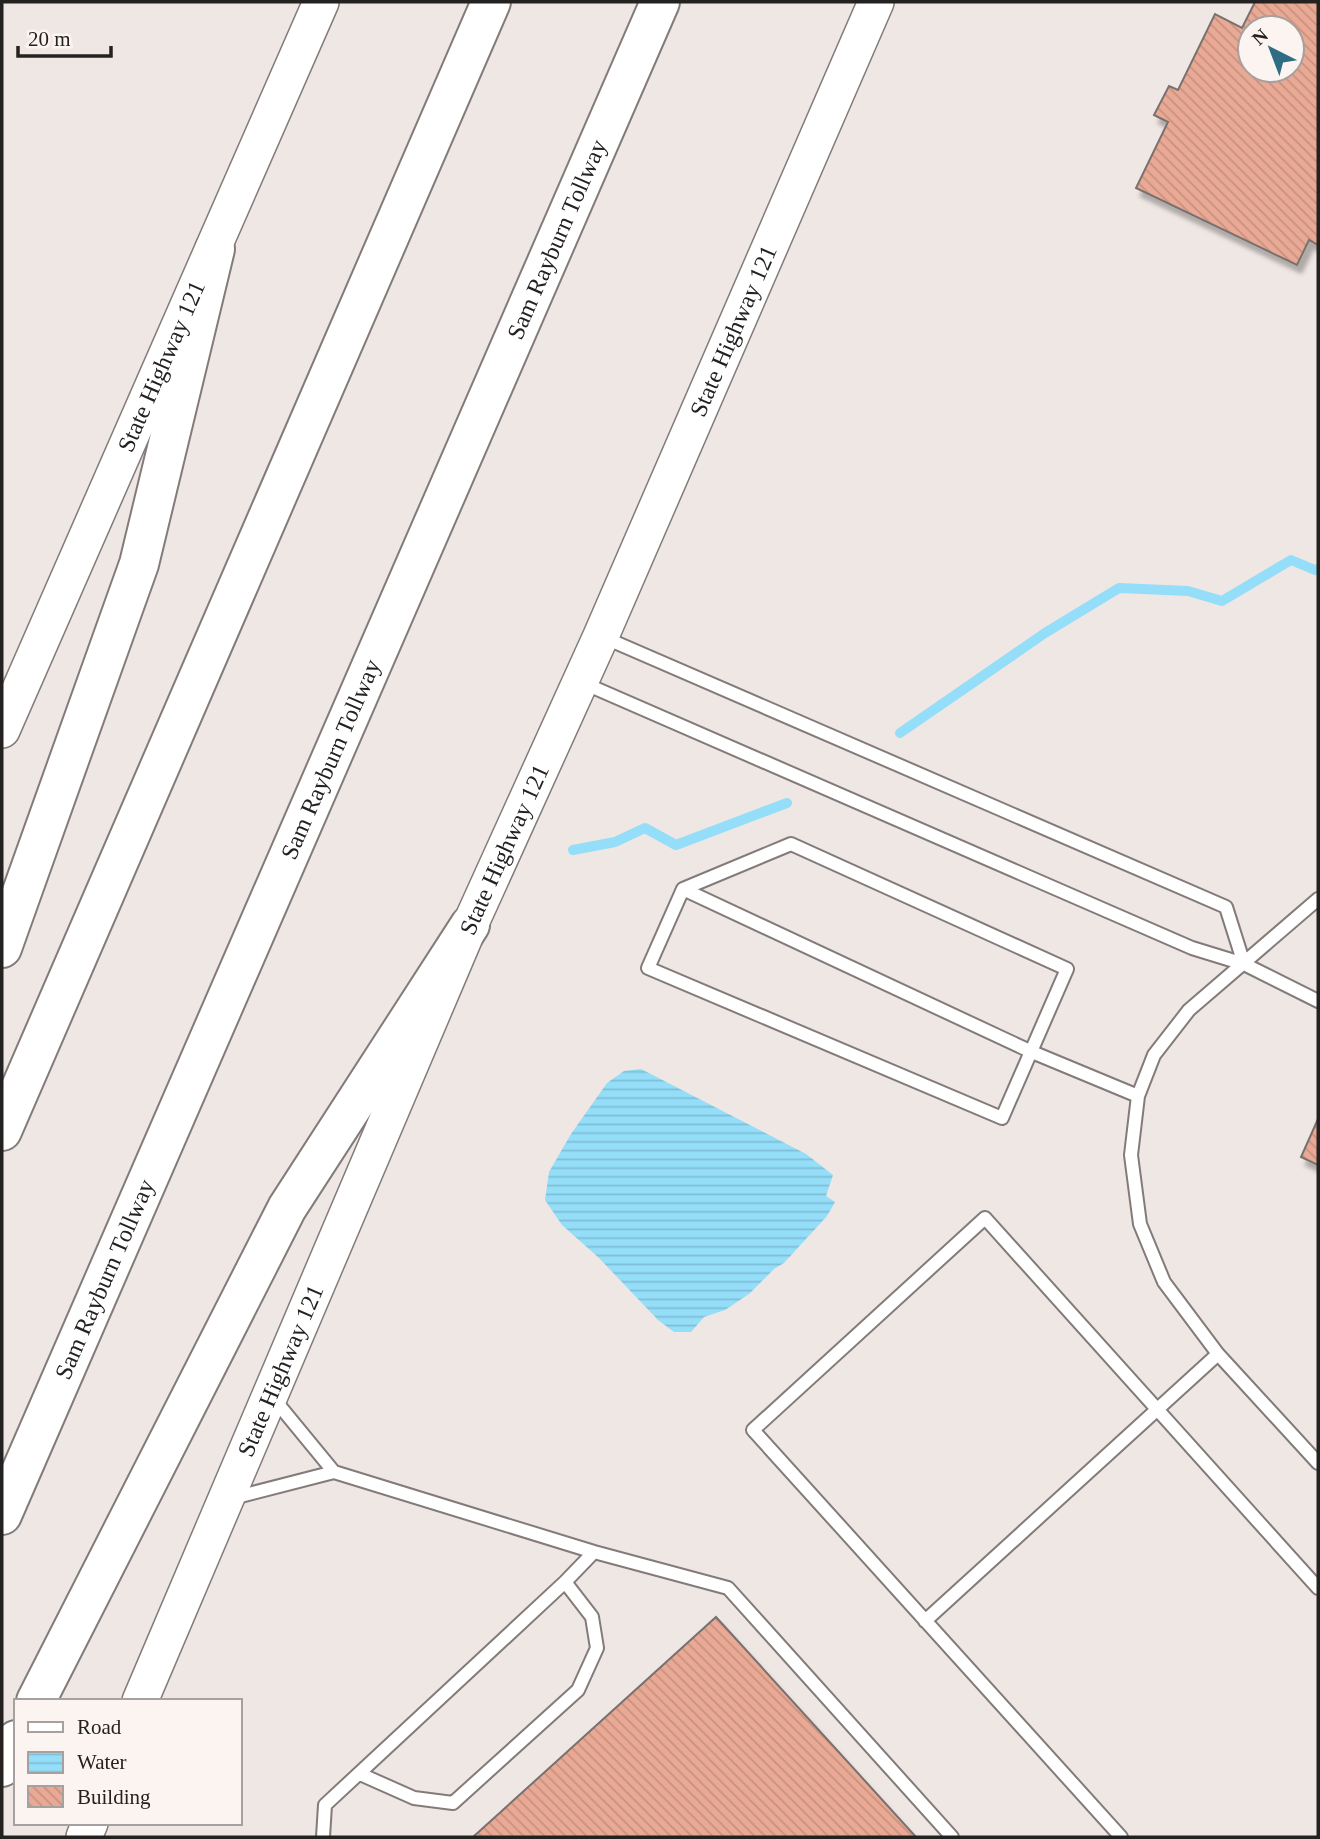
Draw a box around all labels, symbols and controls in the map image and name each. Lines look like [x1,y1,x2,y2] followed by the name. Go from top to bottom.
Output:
[18,14,110,58] scale bar
[1236,14,1306,84] north arrow
[1248,24,1272,49] text: N
[28,27,71,51] text: 20 m
[502,136,612,343] street label: Sam Rayburn Tollway
[685,241,782,421] street label: State Highway 121
[112,277,210,456] street label: State Highway 121
[276,655,385,863] street label: Sam Rayburn Tollway
[454,760,554,939] street label: State Highway 121
[50,1175,159,1383] street label: Sam Rayburn Tollway
[233,1281,328,1460] street label: State Highway 121
[14,1699,242,1825] legend
[77,1715,122,1739] text: Road
[77,1750,127,1774] text: Water
[77,1785,151,1809] text: Building

